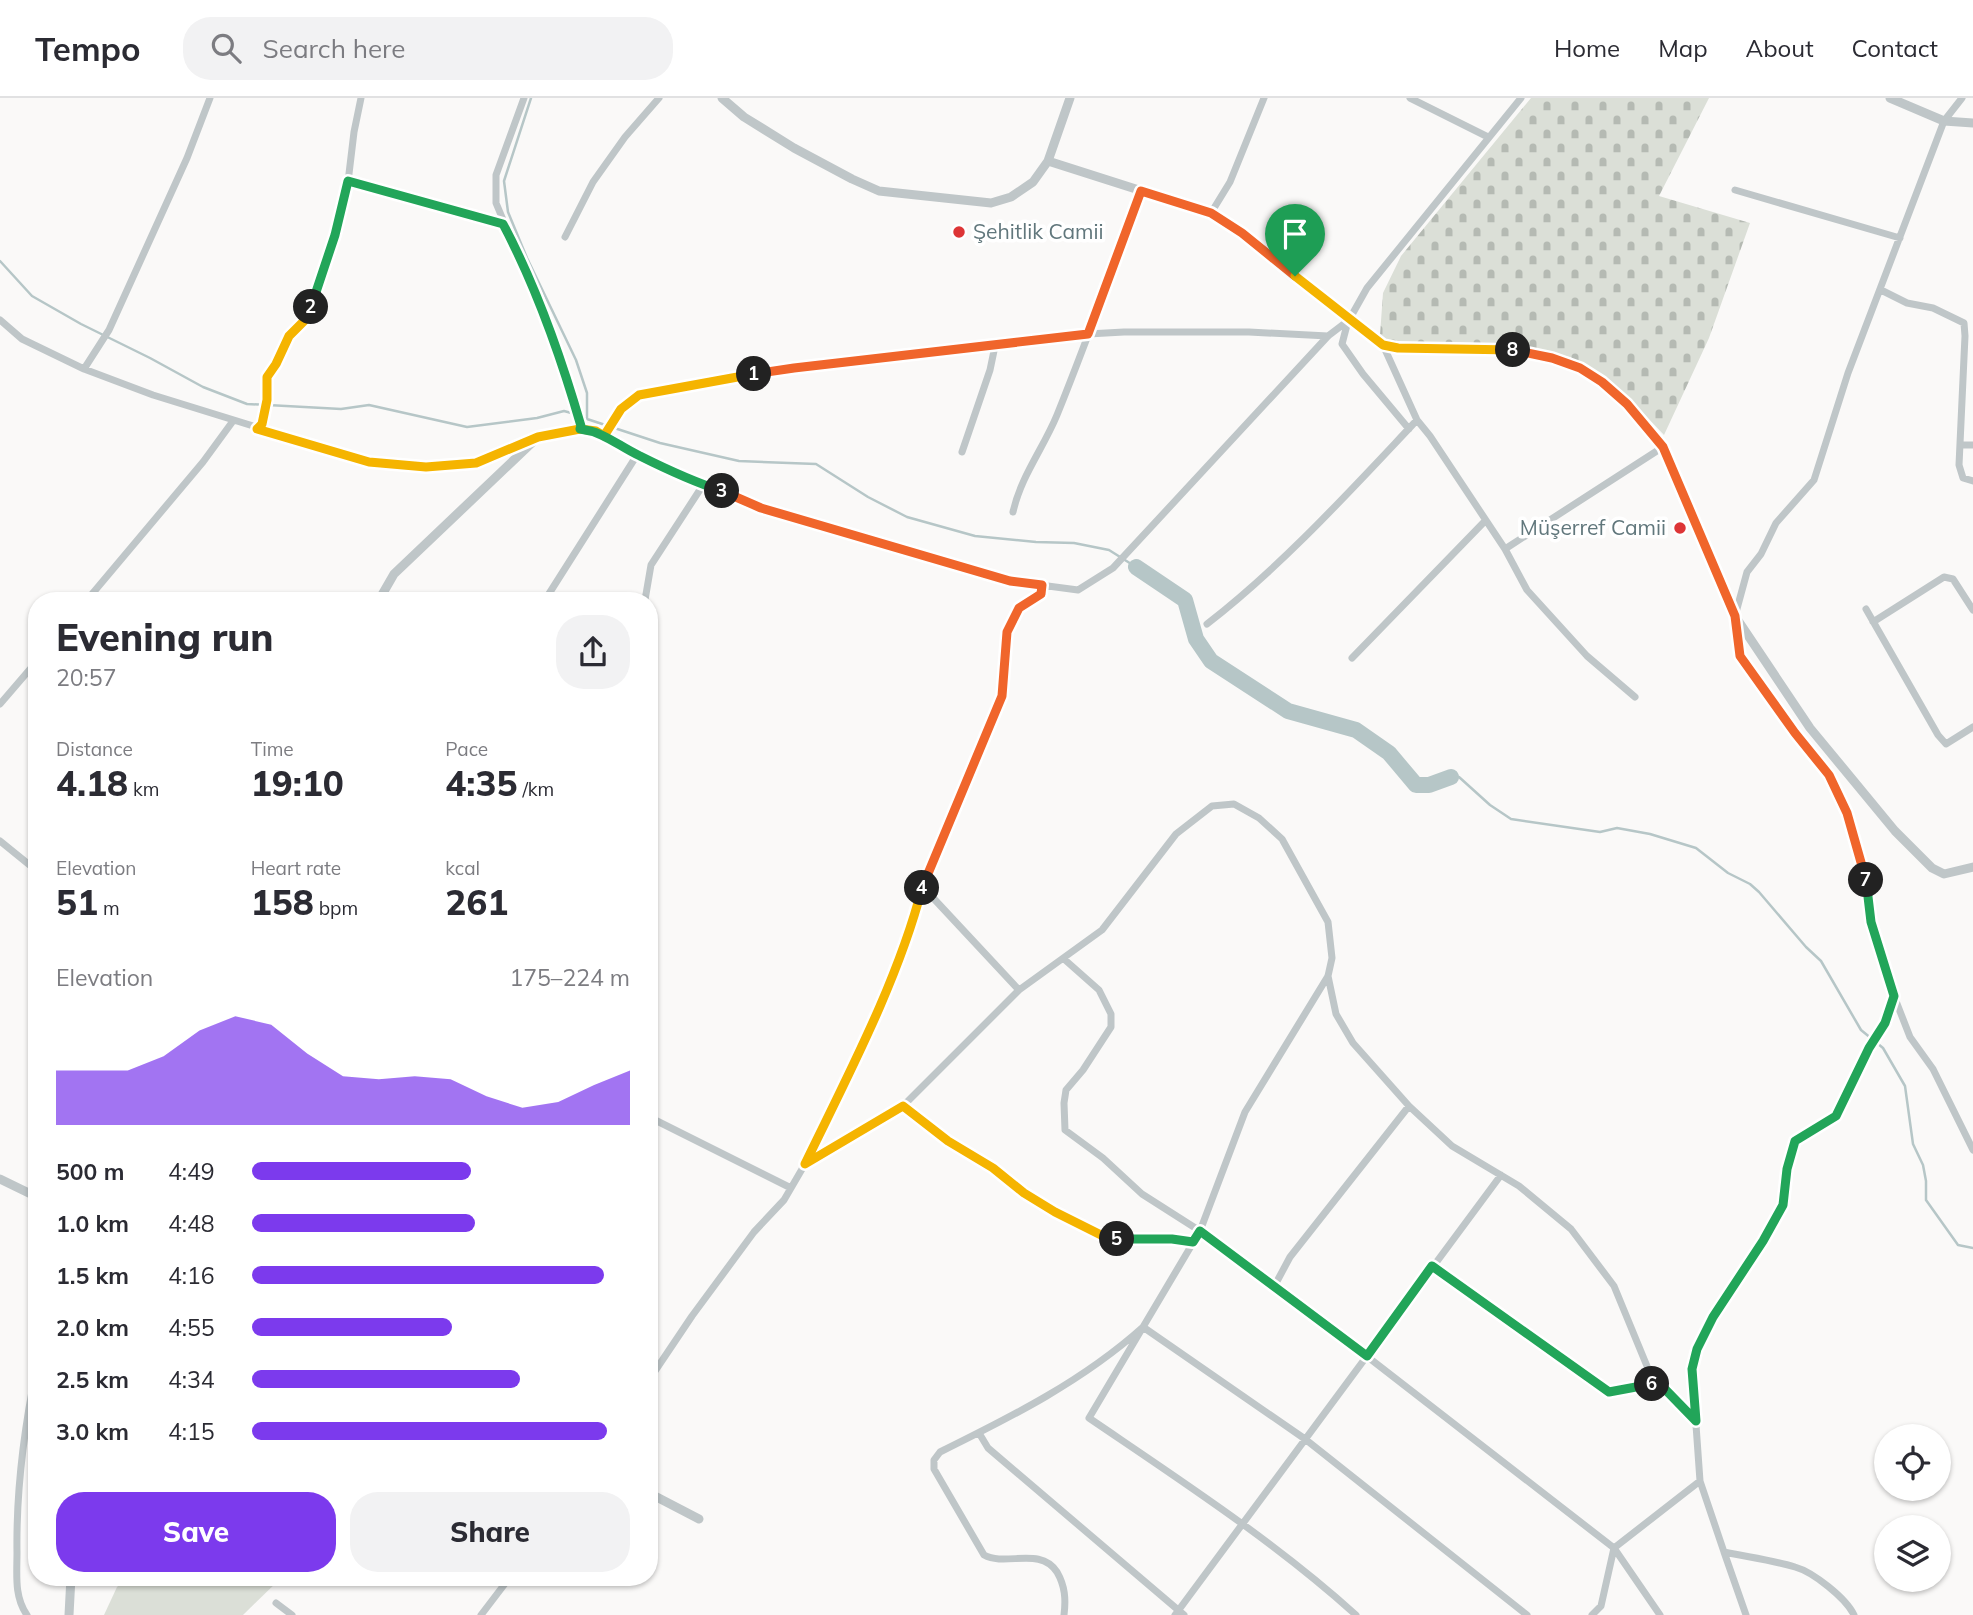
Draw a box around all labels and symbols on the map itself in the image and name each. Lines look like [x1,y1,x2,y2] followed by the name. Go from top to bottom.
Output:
[1265,204,1325,276] pin
[973,218,1104,244] place label: Şehitlik Camii
[951,224,967,240] marker: Şehitlik Camii
[294,290,328,325] pin: 2
[1496,332,1530,368] pin: 8
[736,356,772,392] pin: 1
[704,474,740,508] pin: 3
[1520,514,1666,540] place label: Müşerref Camii
[1672,520,1688,536] marker: Müşerref Camii
[1848,862,1884,898] pin: 7
[904,870,940,906] pin: 4
[1100,1222,1134,1256] pin: 5
[1634,1366,1670,1402] pin: 6

